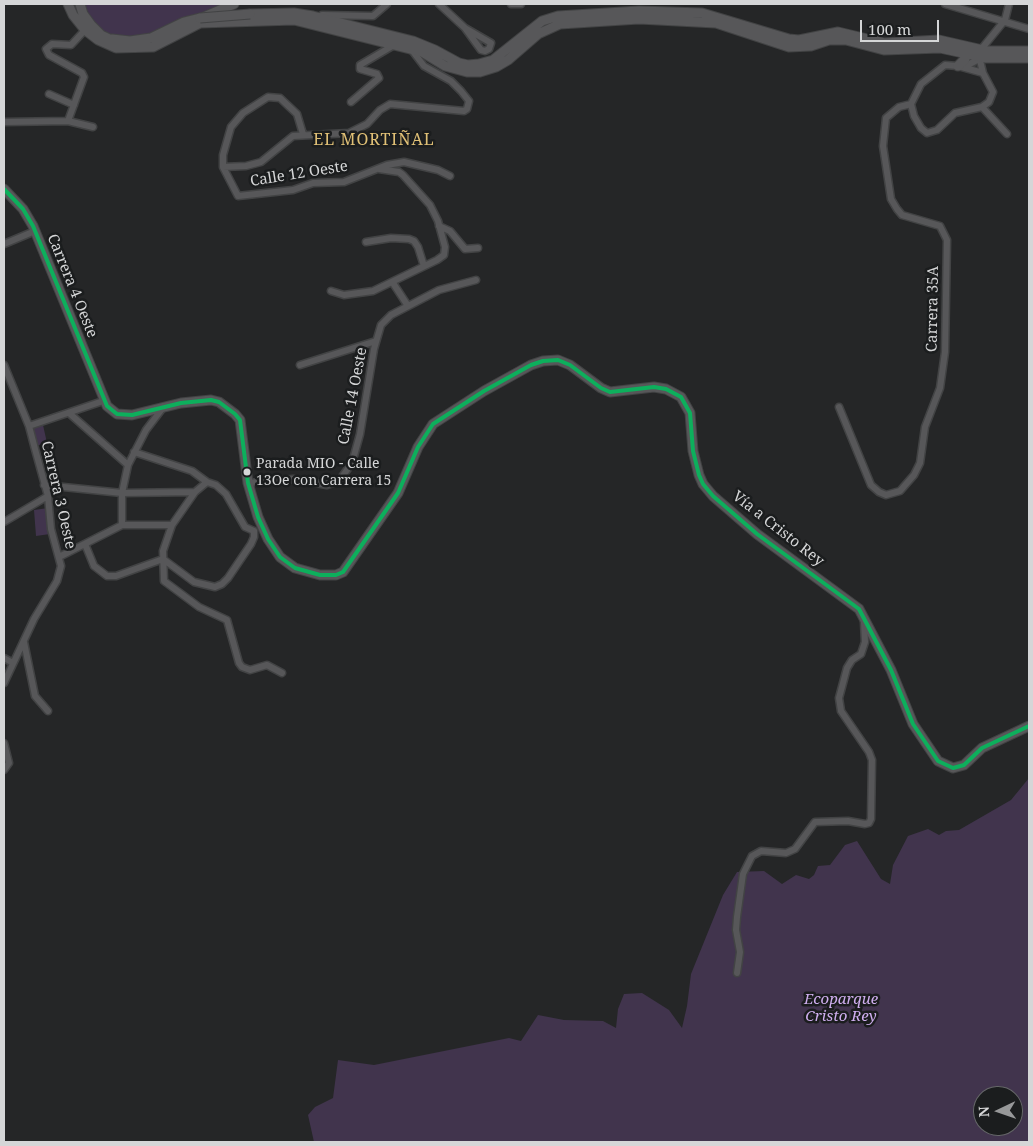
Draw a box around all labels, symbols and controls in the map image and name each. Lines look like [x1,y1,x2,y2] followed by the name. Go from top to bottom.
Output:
[863,10,942,42] scale bar
[868,19,911,39] text: 100 m
[312,130,436,150] district label: EL MORTIÑAL
[249,157,349,191] street label: Calle 12 Oeste
[43,231,101,341] street label: Carrera 4 Oeste
[923,266,943,352] street label: Carrera 35A
[335,346,371,446] street label: Calle 14 Oeste
[37,439,79,551] street label: Carrera 3 Oeste
[256,456,391,488] place label: Parada MIO - Calle 13Oe con Carrera 15
[242,467,252,477] marker: Parada MIO - Calle 13Oe con Carrera 15
[728,488,828,570] street label: Vía a Cristo Rey
[804,991,878,1026] park label: Ecoparque Cristo Rey
[973,1086,1023,1136] north arrow
[974,1106,993,1118] text: N

